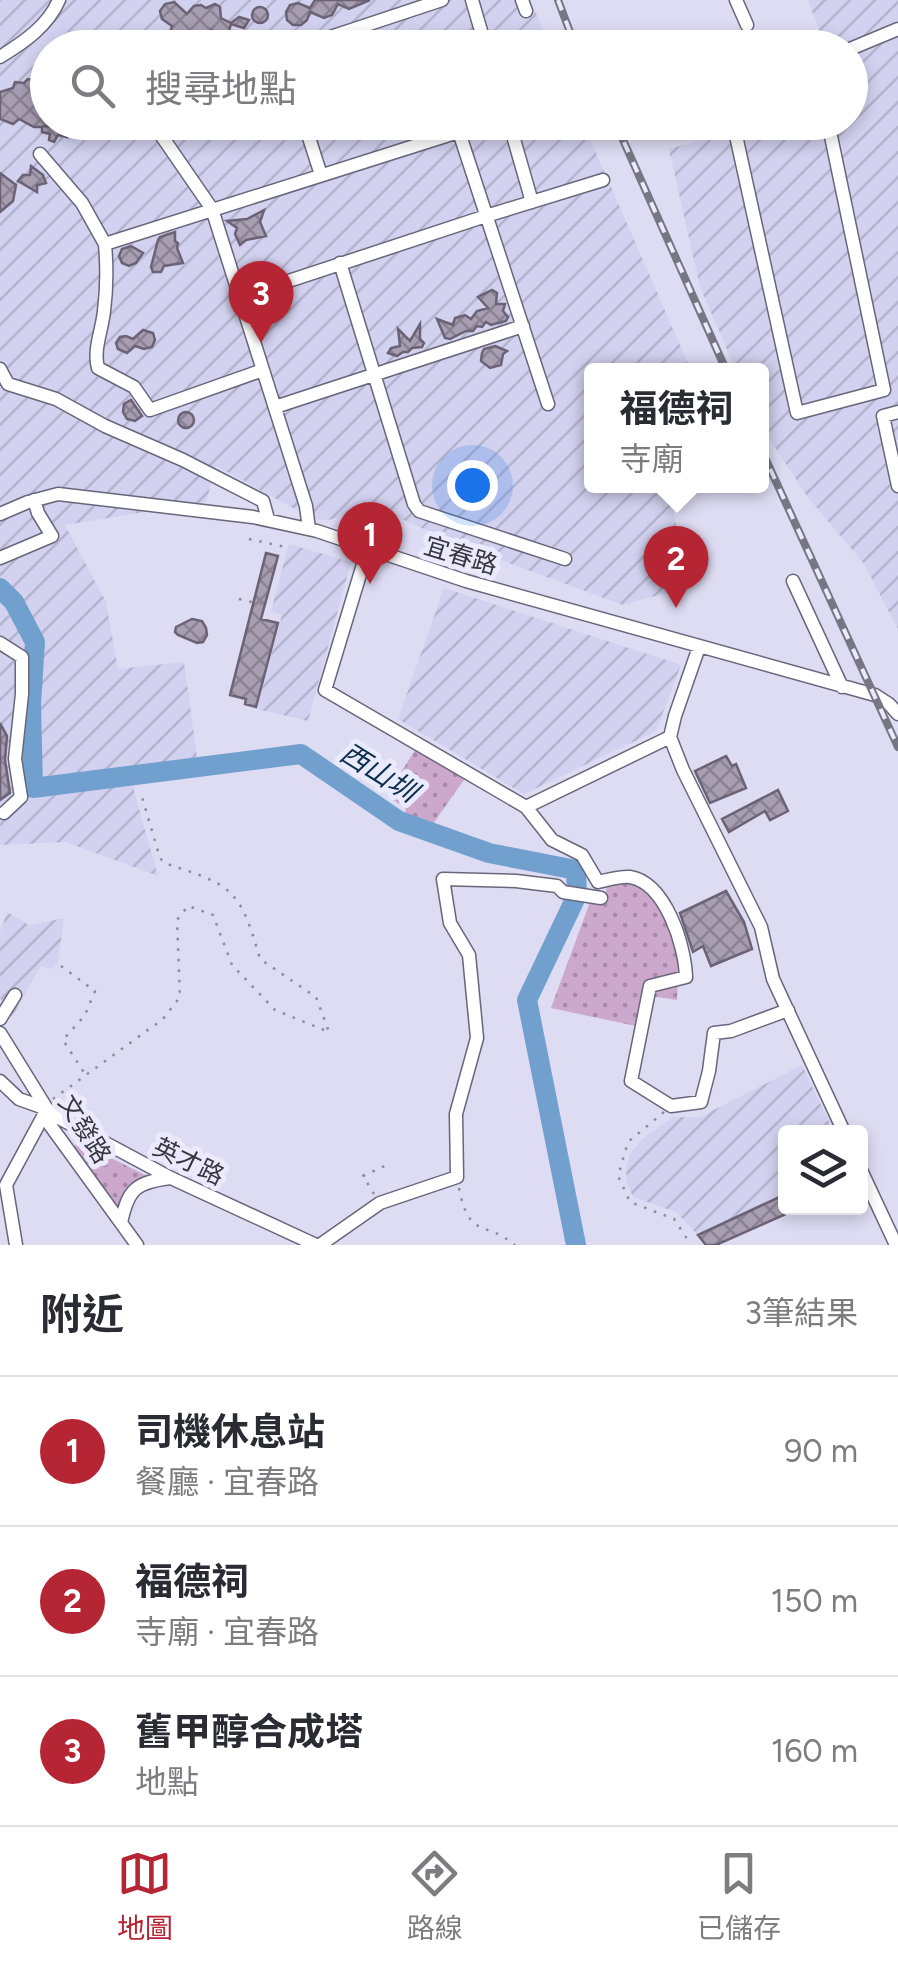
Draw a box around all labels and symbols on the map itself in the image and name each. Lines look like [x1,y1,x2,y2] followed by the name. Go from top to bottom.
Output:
[228,260,294,343] pin: 3
[447,460,498,511] your location
[338,502,402,584] pin: 1
[644,526,708,608] pin: 2
[421,530,501,580] street label: 宜春路
[334,735,427,811] water label: 西山圳
[52,1089,118,1169] street label: 文發路
[149,1131,229,1191] street label: 英才路

